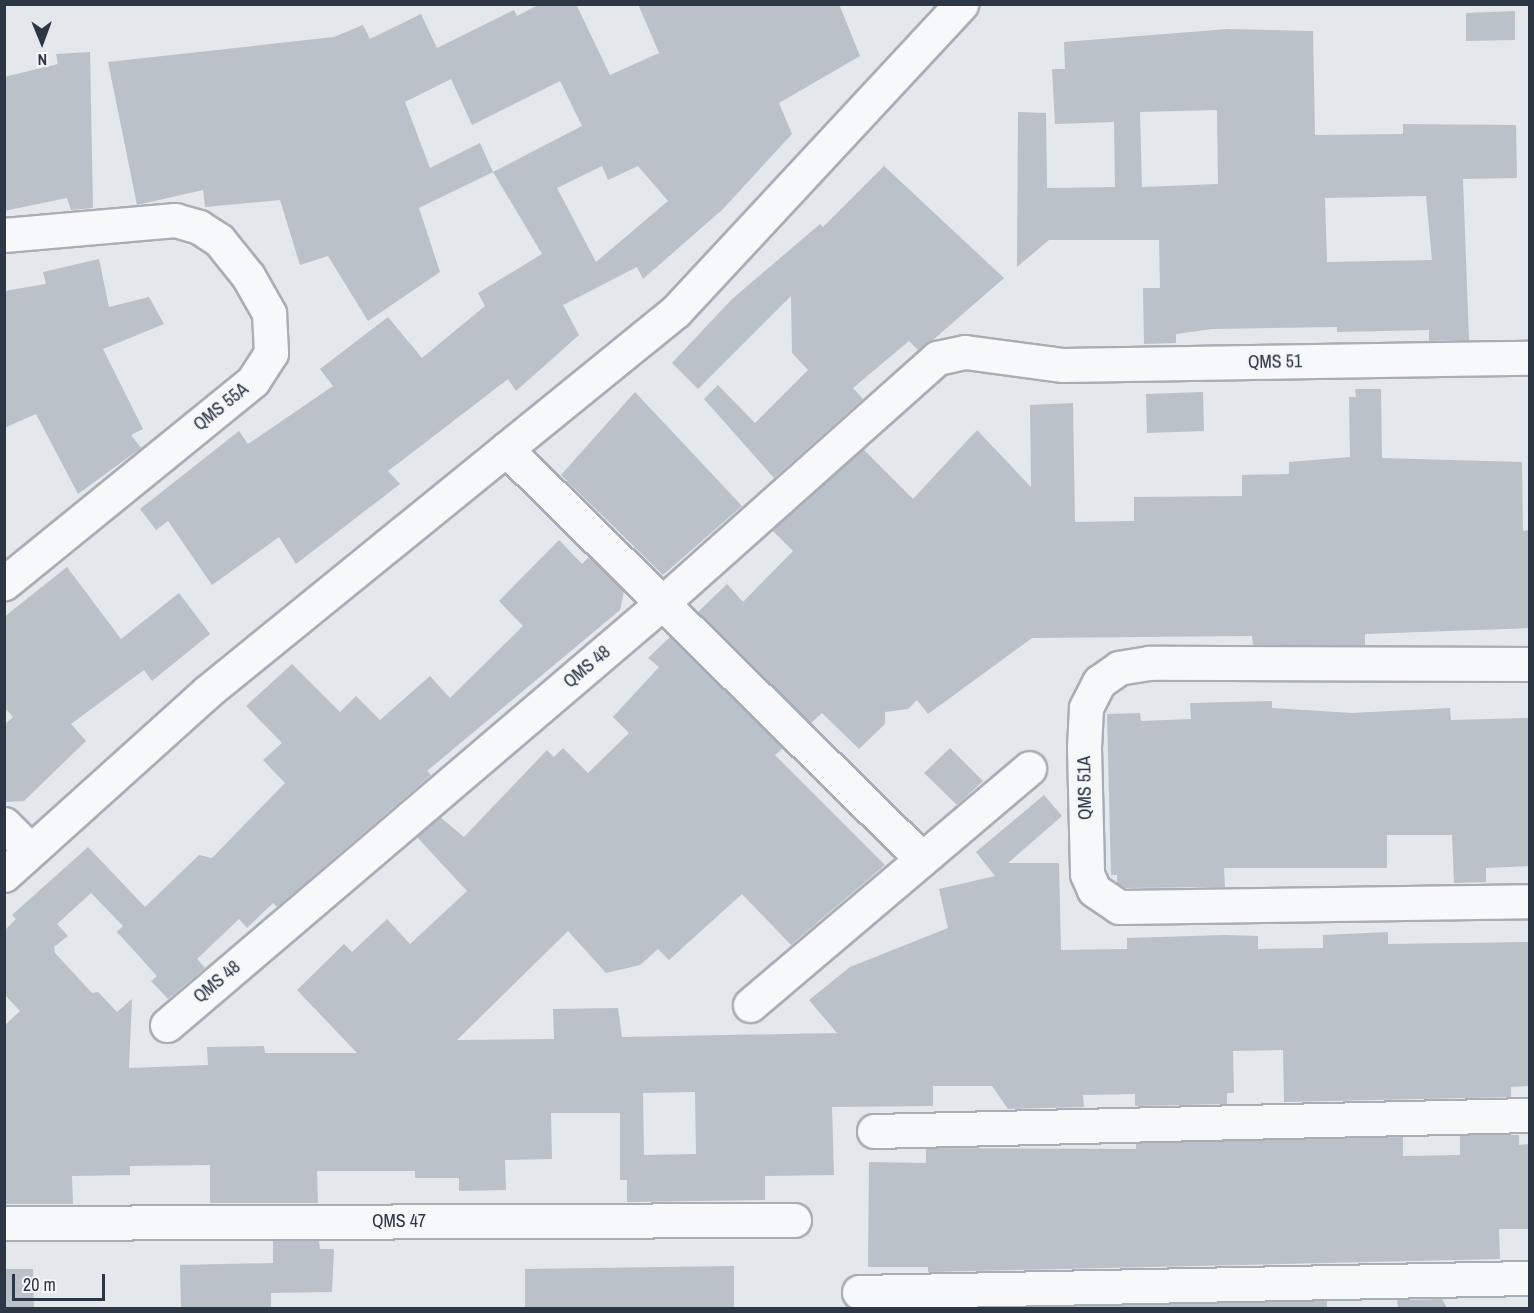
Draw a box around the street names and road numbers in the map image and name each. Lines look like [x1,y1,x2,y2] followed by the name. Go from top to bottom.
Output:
[1248,351,1302,373] street label: QMS 51
[189,378,253,436] street label: QMS 55A
[559,641,615,693] street label: QMS 48
[1074,756,1096,820] street label: QMS 51A
[189,956,245,1008] street label: QMS 48
[372,1210,426,1232] street label: QMS 47

